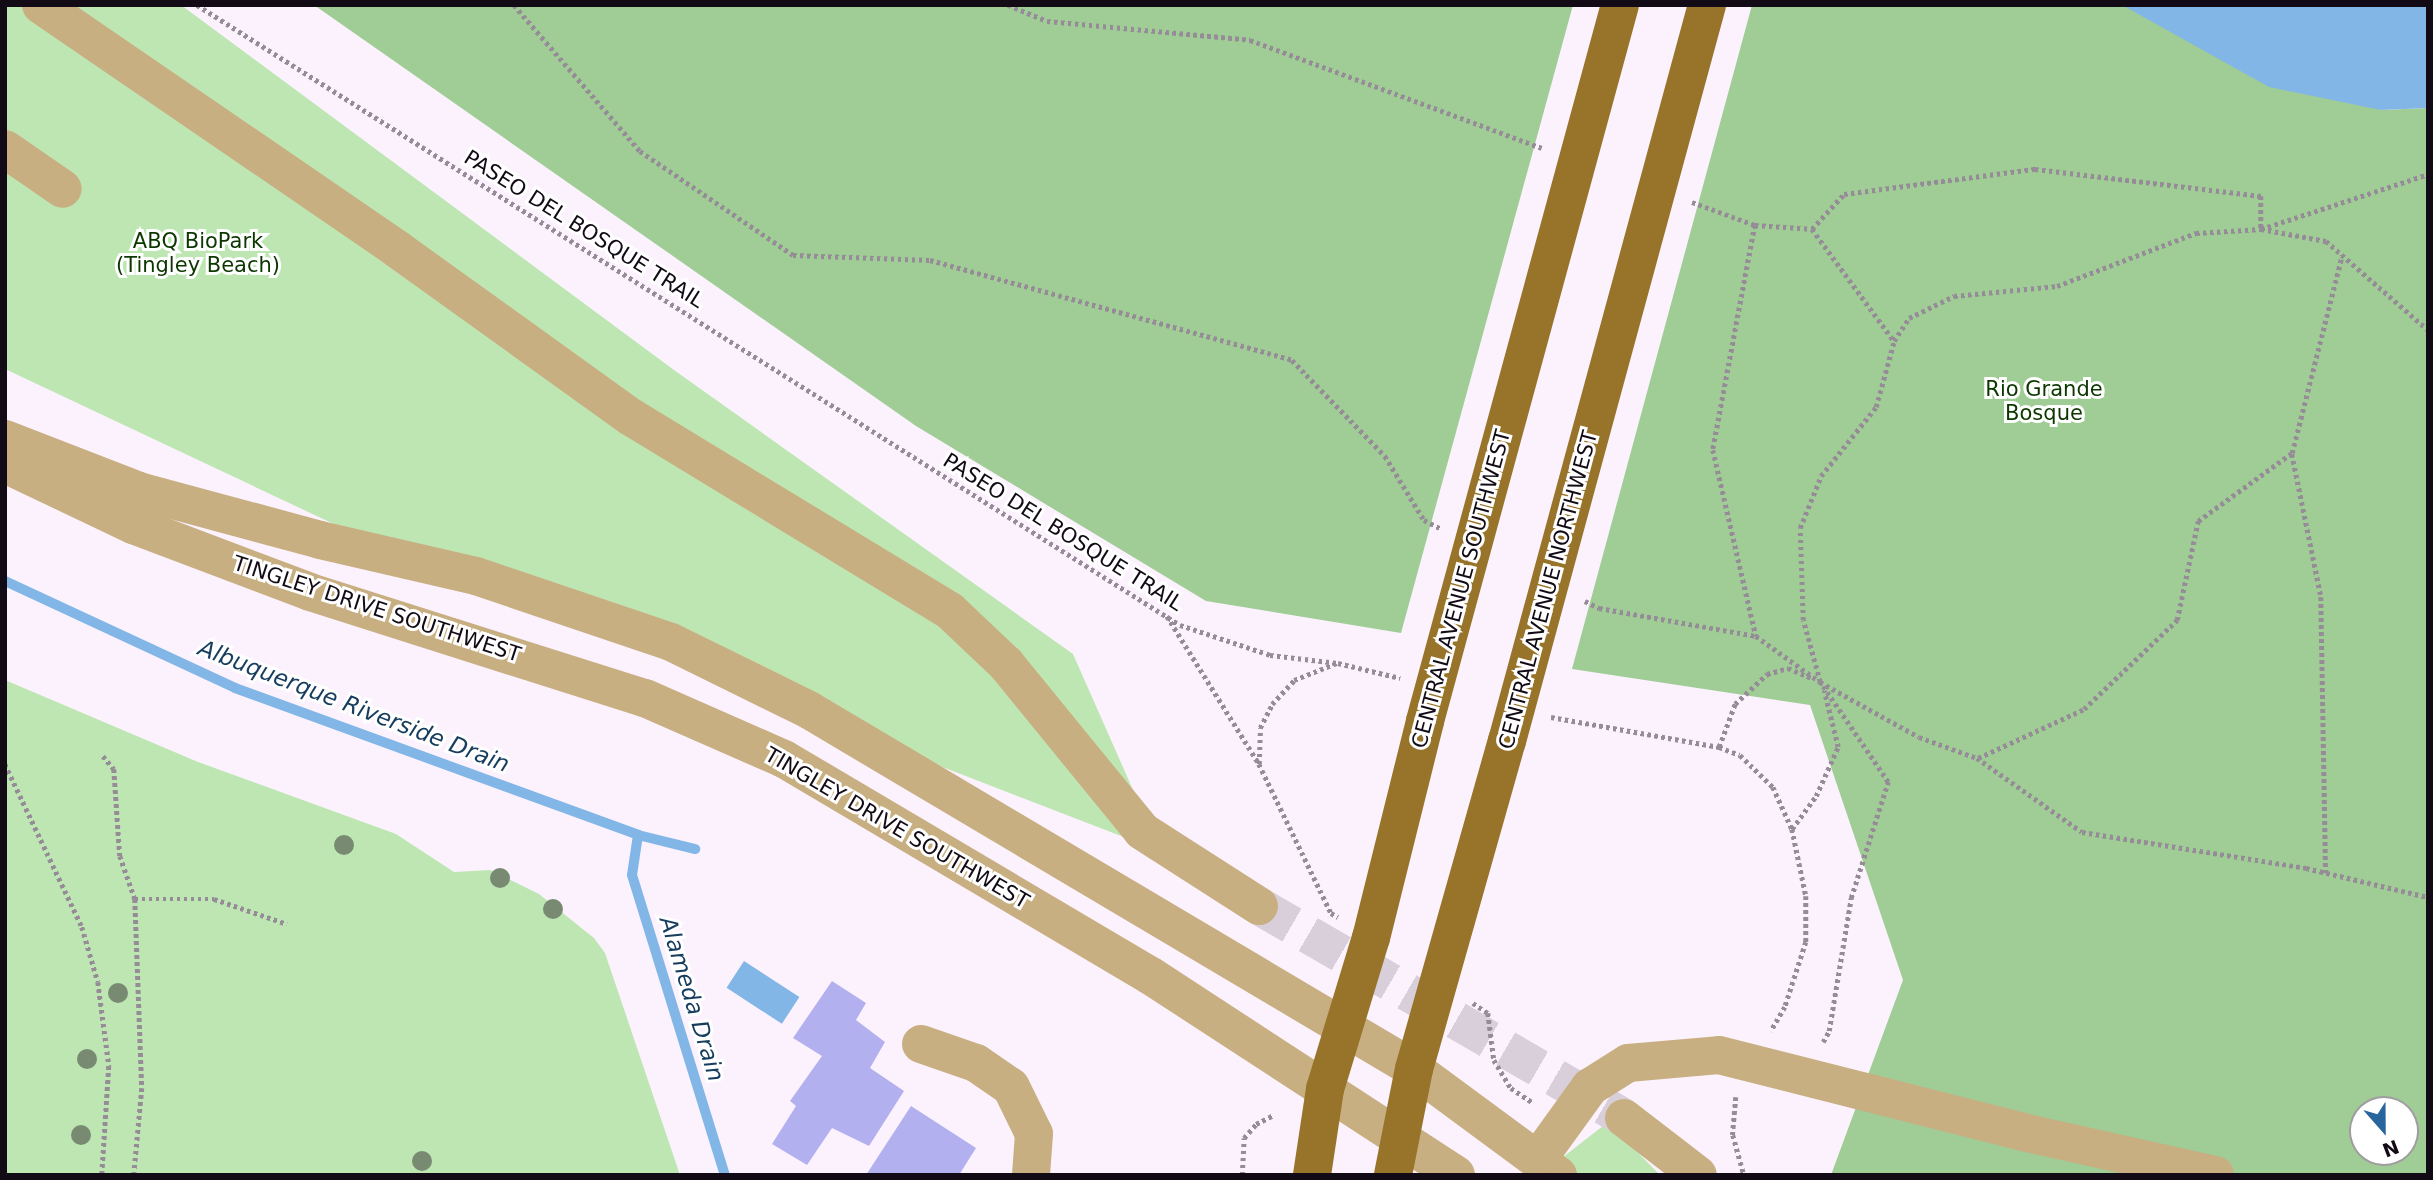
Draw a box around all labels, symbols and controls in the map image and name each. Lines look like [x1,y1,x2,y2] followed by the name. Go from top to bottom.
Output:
[459,145,709,313] street label: PASEO DEL BOSQUE TRAIL
[116,228,280,278] park label: ABQ BioPark (Tingley Beach)
[1985,376,2103,426] park label: Rio Grande Bosque
[1406,427,1516,751] street label: CENTRAL AVENUE SOUTHWEST
[1493,428,1603,752] street label: CENTRAL AVENUE NORTHWEST
[938,448,1188,616] street label: PASEO DEL BOSQUE TRAIL
[230,551,524,667] street label: TINGLEY DRIVE SOUTHWEST
[195,634,513,778] water label: Albuquerque Riverside Drain
[760,742,1034,914] street label: TINGLEY DRIVE SOUTHWEST
[654,913,730,1085] water label: Alameda Drain
[2349,1096,2419,1166] north arrow
[2379,1136,2402,1162] text: N

